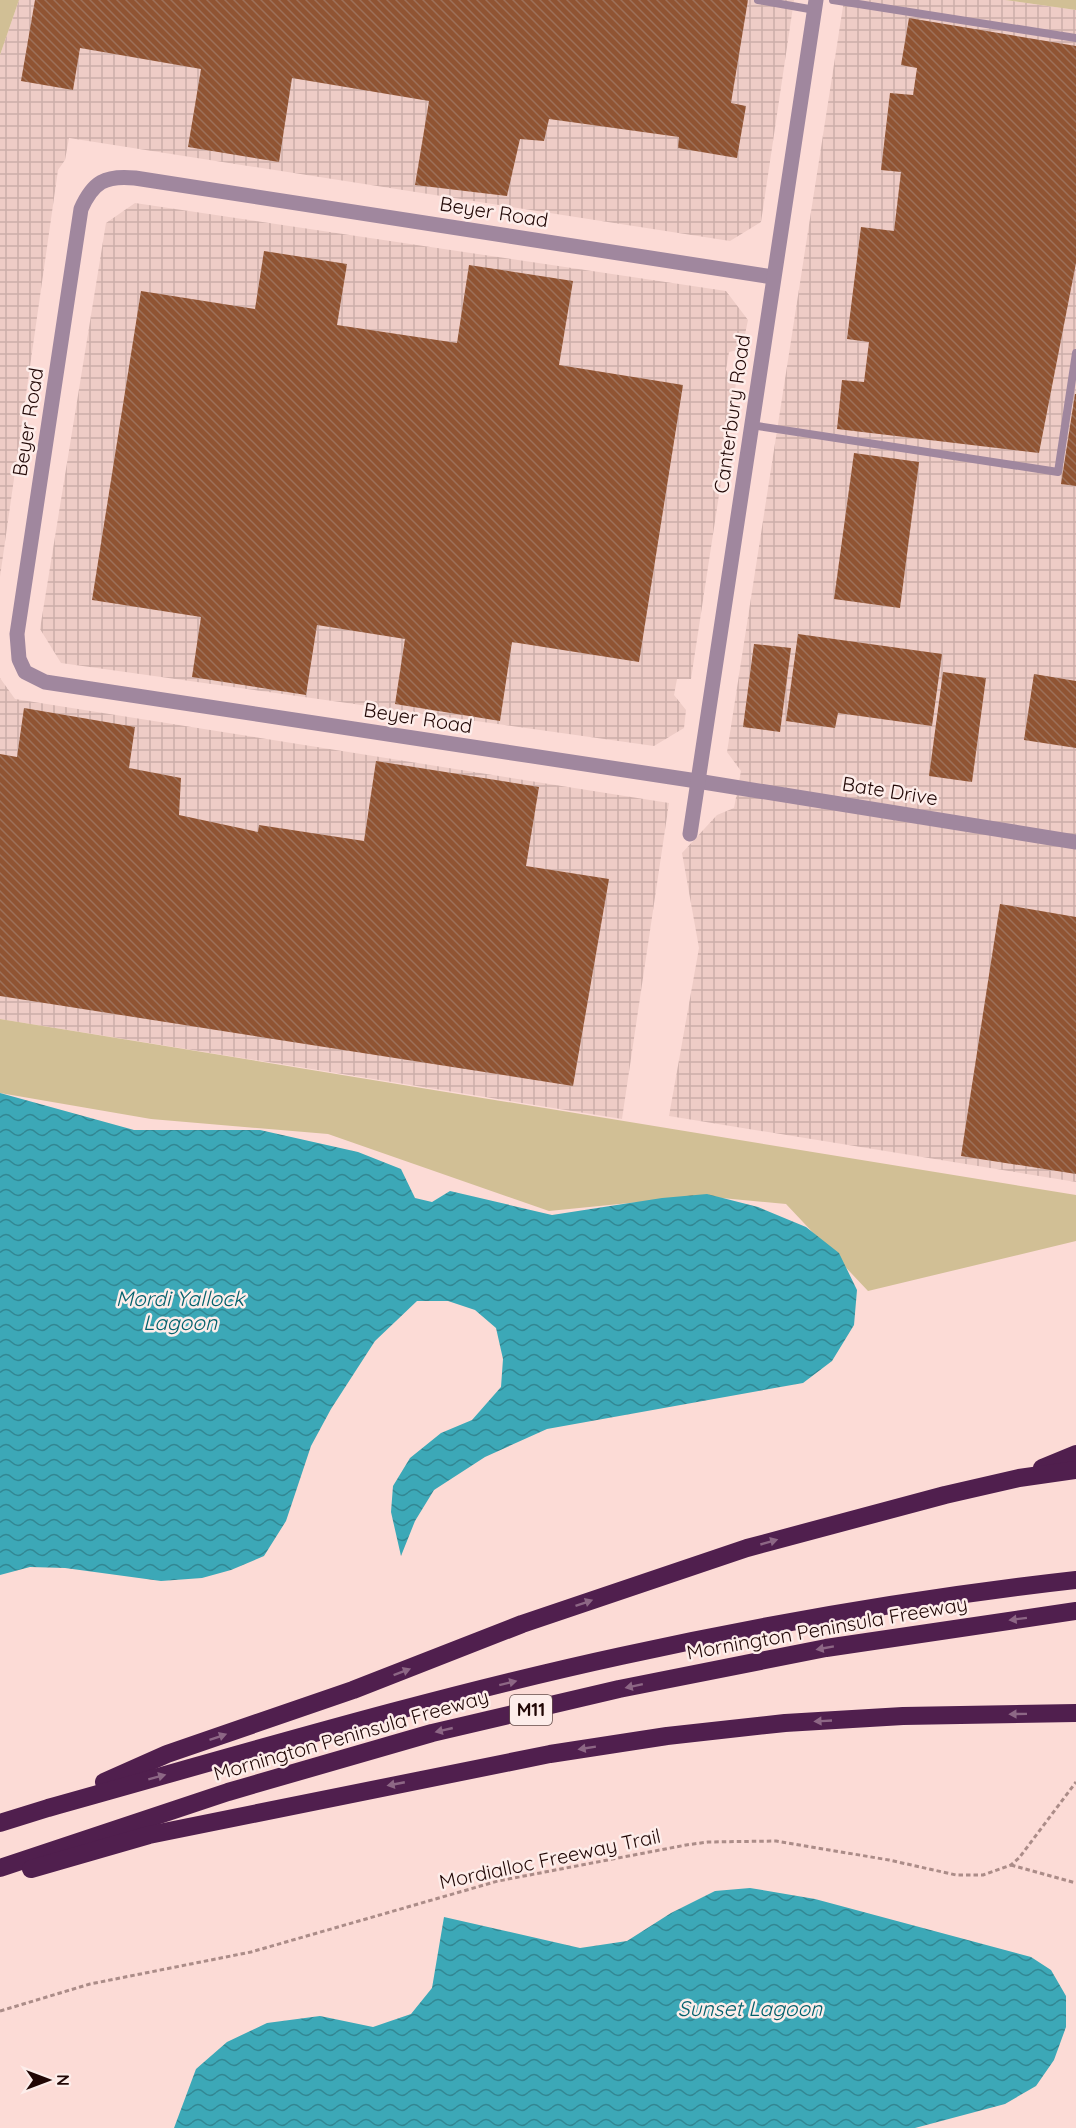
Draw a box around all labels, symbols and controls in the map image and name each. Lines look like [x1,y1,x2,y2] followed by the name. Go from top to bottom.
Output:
[438,191,550,232] street label: Beyer Road
[708,333,755,495] street label: Canterbury Road
[7,366,48,478] street label: Beyer Road
[362,697,474,738] street label: Beyer Road
[840,771,940,810] street label: Bate Drive
[116,1285,246,1335] water label: Mordi Yallock Lagoon
[760,1537,778,1546] one-way arrow
[684,1590,969,1665] street label: Mornington Peninsula Freeway
[575,1597,593,1607] one-way arrow
[1008,1614,1027,1623] one-way arrow
[816,1644,835,1653] one-way arrow
[393,1666,411,1676] one-way arrow
[498,1677,517,1687] one-way arrow
[624,1682,643,1691] one-way arrow
[210,1683,491,1786] street label: Mornington Peninsula Freeway
[510,1695,552,1725] road number: M11
[1008,1709,1027,1718] one-way arrow
[813,1716,832,1726] one-way arrow
[435,1726,453,1736] one-way arrow
[209,1731,227,1741] one-way arrow
[578,1744,597,1753] one-way arrow
[148,1772,166,1782] one-way arrow
[386,1780,405,1789] one-way arrow
[437,1823,663,1894] street label: Mordialloc Freeway Trail
[678,1995,823,2021] water label: Sunset Lagoon
[18,2050,78,2110] north arrow
[53,2074,73,2086] text: N

